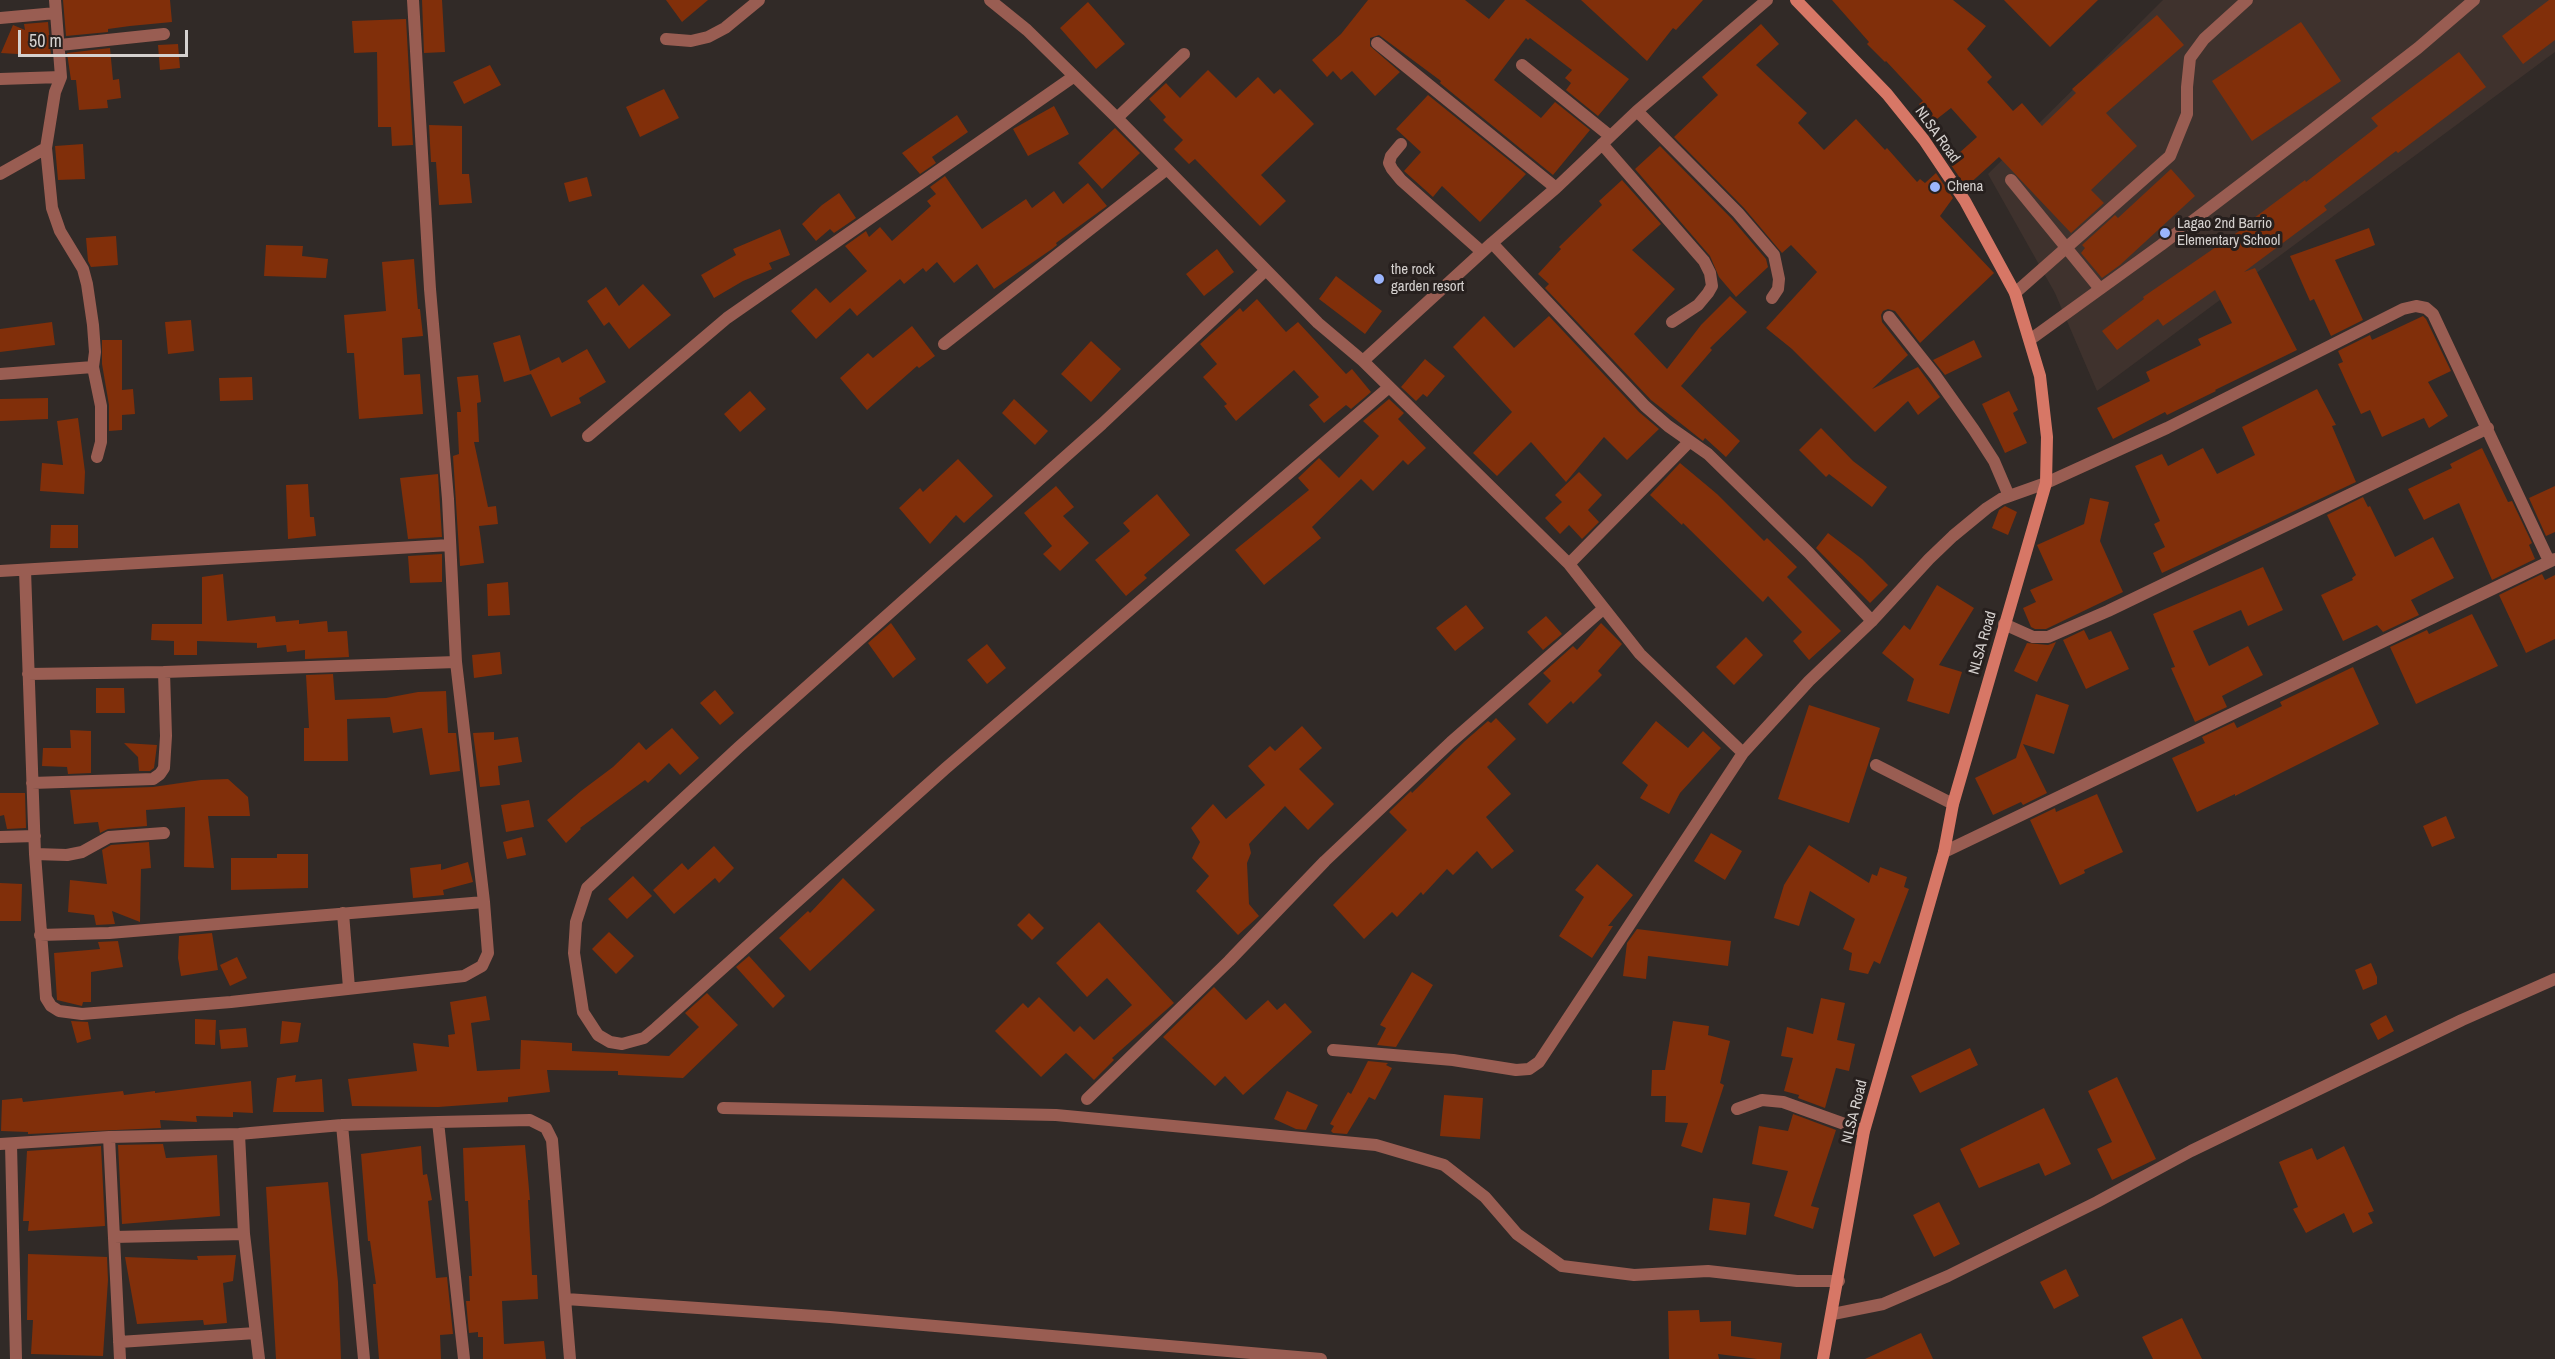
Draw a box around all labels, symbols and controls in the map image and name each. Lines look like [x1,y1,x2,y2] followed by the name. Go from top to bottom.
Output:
[21,18,190,56] scale bar
[29,28,62,53] text: 50 m
[1911,103,1963,167] street label: NLSA Road
[1947,178,1983,196] place label: Chena
[1928,180,1942,194] marker: Chena
[2177,215,2280,250] place label: Lagao 2nd Barrio Elementary School
[2158,226,2172,240] marker: Lagao 2nd Barrio Elementary School
[1391,261,1464,296] place label: the rock garden resort
[1372,272,1386,286] marker: the rock garden resort
[1965,609,2001,677] street label: NLSA Road
[1838,1078,1872,1146] street label: NLSA Road

